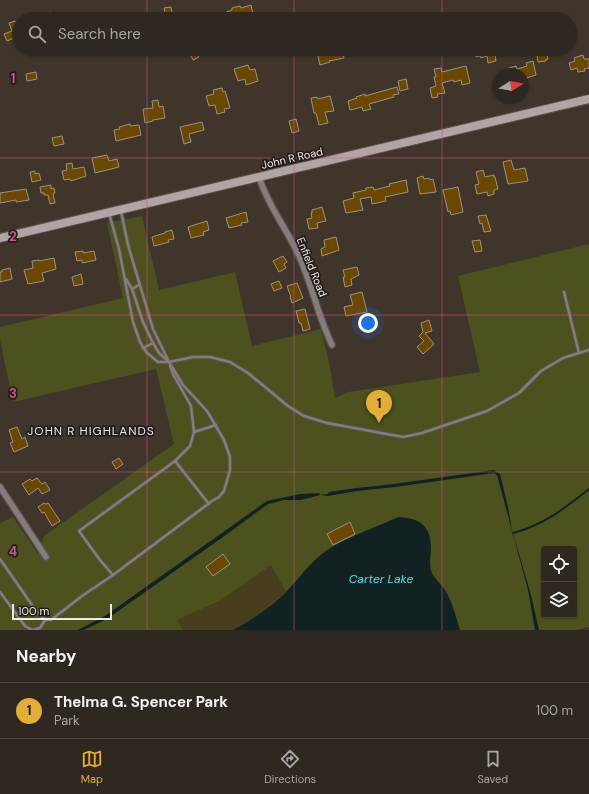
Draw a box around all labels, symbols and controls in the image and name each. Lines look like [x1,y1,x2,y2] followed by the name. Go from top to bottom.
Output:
[12,12,577,56] search box
[26,23,48,45] icon: search
[58,24,141,44] text: Search here
[493,68,529,104] north arrow
[11,70,15,87] text: 1
[260,144,324,172] street label: John R Road
[9,228,17,245] text: 2
[294,235,330,299] street label: Enfield Road
[358,313,378,333] your location
[9,385,17,402] text: 3
[366,390,392,423] pin: 1
[27,423,155,439] district label: JOHN R HIGHLANDS
[9,543,17,560] text: 4
[541,546,577,618] map controls
[541,546,577,582] button: locate
[349,571,413,587] water label: Carter Lake
[541,582,577,618] button: layers
[12,602,112,621] scale bar
[18,604,49,618] text: 100 m
[16,645,76,667] text: Nearby
[54,692,228,712] text: Thelma G. Spencer Park
[27,702,31,719] text: 1
[536,702,573,719] text: 100 m
[54,712,80,729] text: Park
[81,748,103,786] tab: Map
[264,748,316,786] tab: Directions
[477,748,508,786] tab: Saved

